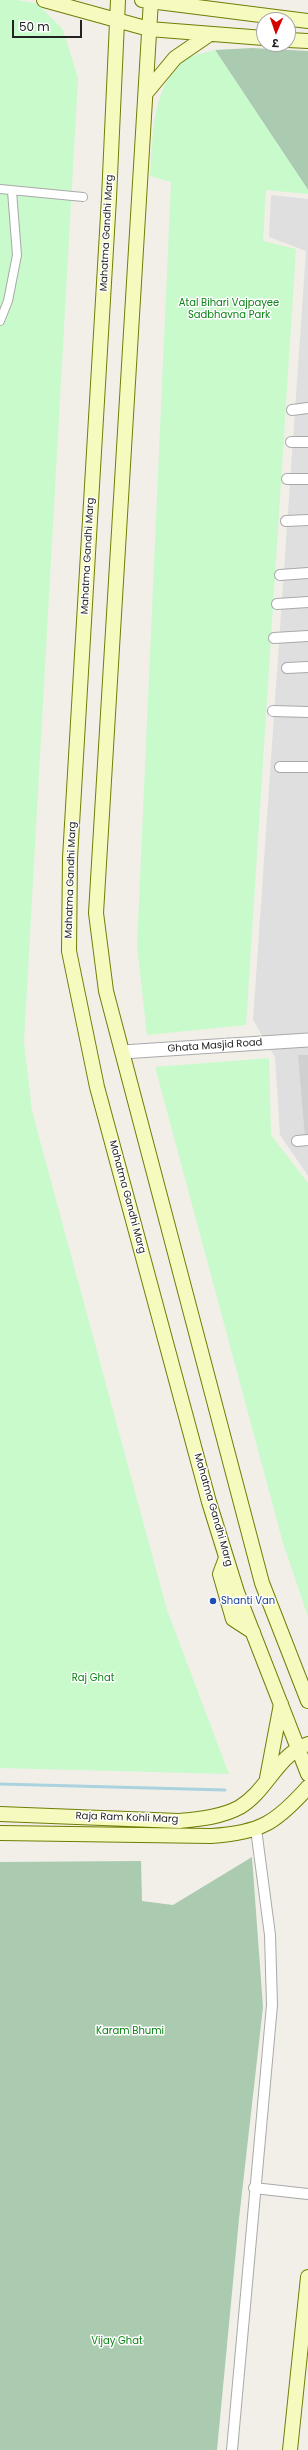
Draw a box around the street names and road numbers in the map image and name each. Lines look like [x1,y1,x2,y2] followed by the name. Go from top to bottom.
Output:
[98,174,116,292] street label: Mahatma Gandhi Marg
[79,497,97,615] street label: Mahatma Gandhi Marg
[63,821,79,939] street label: Mahatma Gandhi Marg
[167,1037,263,1055] street label: Ghata Masjid Road
[106,1139,148,1255] street label: Mahatma Gandhi Marg
[191,1452,235,1568] street label: Mahatma Gandhi Marg
[75,1810,179,1826] street label: Raja Ram Kohli Marg

